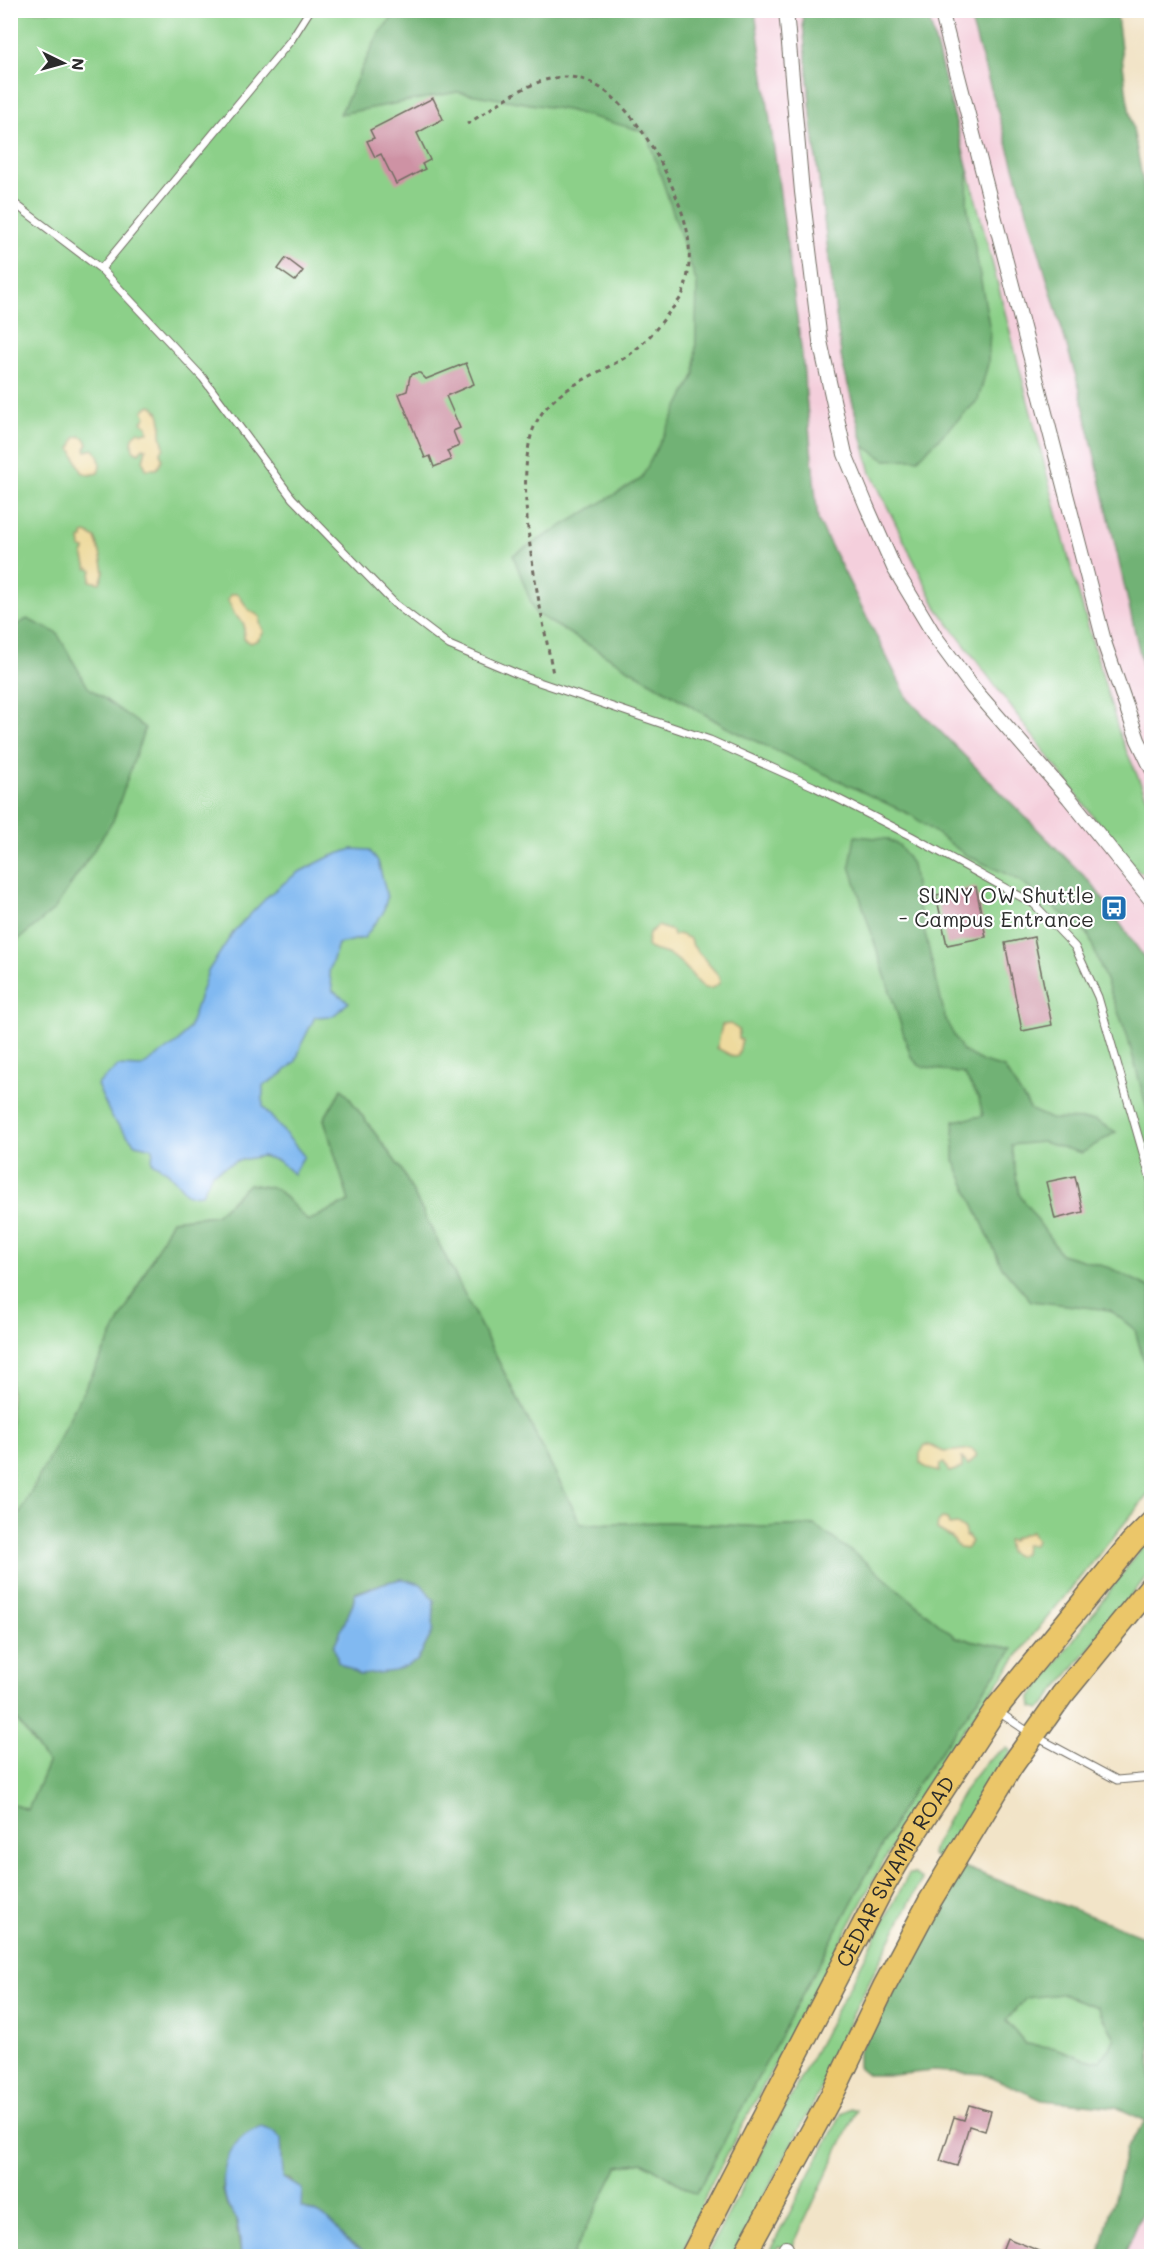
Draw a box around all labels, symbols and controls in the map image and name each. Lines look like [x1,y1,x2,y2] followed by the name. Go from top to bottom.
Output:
[33,33,93,93] north arrow
[67,57,89,71] text: N
[899,881,1094,932] place label: SUNY OW Shuttle - Campus Entrance
[1099,893,1129,923] bus stop icon: SUNY OW Shuttle - Campus Entrance
[829,1770,960,1971] street label: CEDAR SWAMP ROAD

